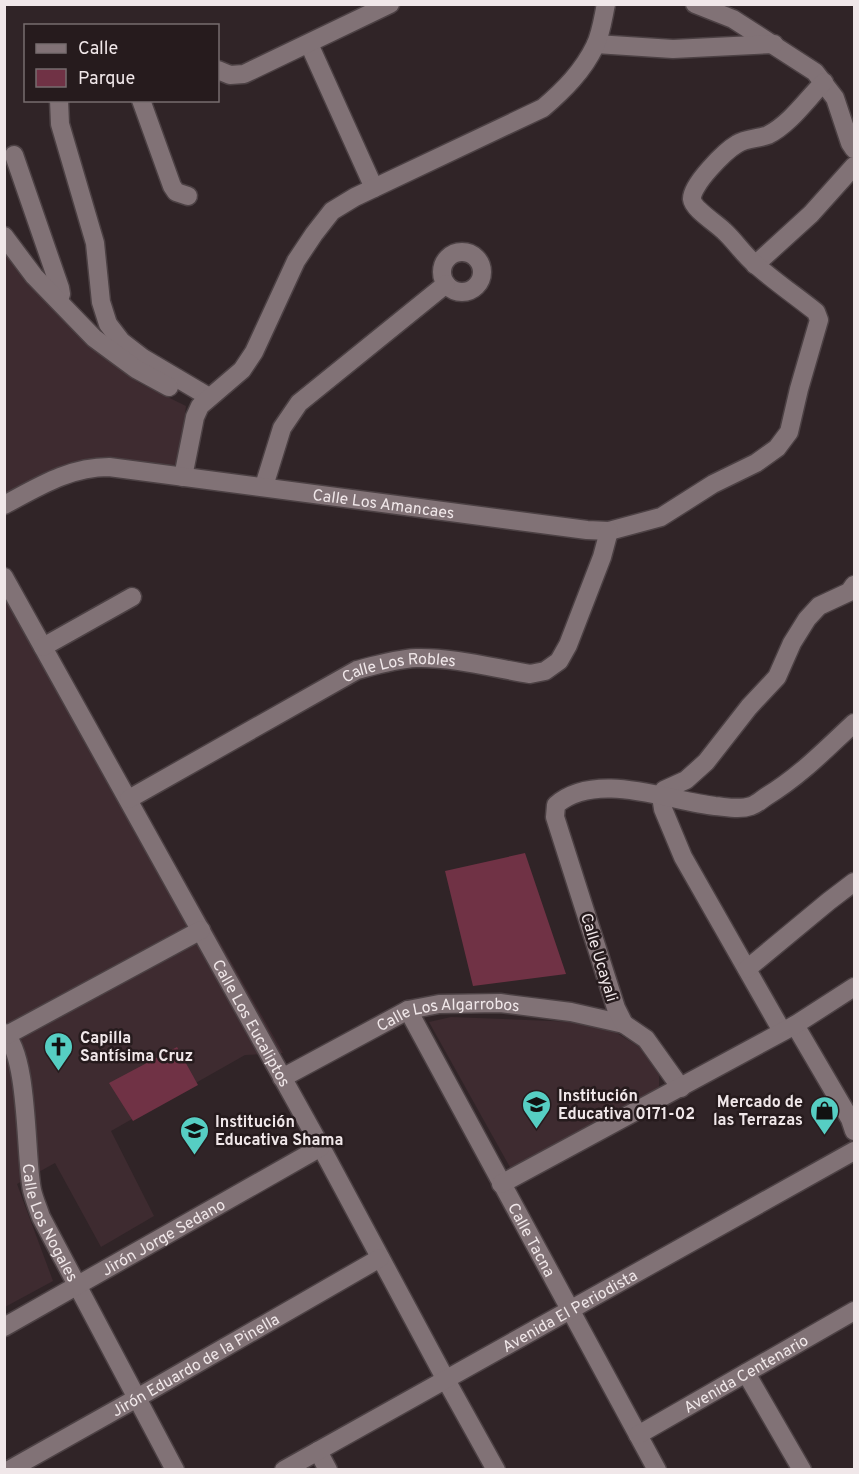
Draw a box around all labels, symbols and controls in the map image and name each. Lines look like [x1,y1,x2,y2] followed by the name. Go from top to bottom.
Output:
[24,24,219,102] legend
[78,38,118,61] text: Calle
[78,68,135,91] text: Parque
[311,486,456,524] street label: Calle Los Amancaes
[339,650,457,689] street label: Calle Los Robles
[575,911,621,1004] street label: Calle Ucayali
[207,956,294,1091] street label: Calle Los Eucaliptos
[374,995,521,1037] street label: Calle Los Algarrobos
[80,1029,193,1067] place label: Capilla Santísima Cruz
[43,1030,75,1072] church icon: Capilla Santísima Cruz
[558,1087,695,1125] place label: Institución Educativa 0171-02
[521,1088,553,1130] school or university icon: Institución Educativa 0171-02
[713,1093,803,1131] place label: Mercado de las Terrazas
[808,1094,840,1136] shop icon: Mercado de las Terrazas
[215,1113,343,1151] place label: Institución Educativa Shama
[178,1114,210,1156] school or university icon: Institución Educativa Shama
[17,1163,82,1286] street label: Calle Los Nogales
[99,1195,230,1281] street label: Jirón Jorge Sedano
[502,1200,559,1281] street label: Calle Tacna
[499,1266,641,1358] street label: Avenida El Periodista
[109,1310,284,1422] street label: Jirón Eduardo de la Pinella
[680,1331,813,1419] street label: Avenida Centenario

